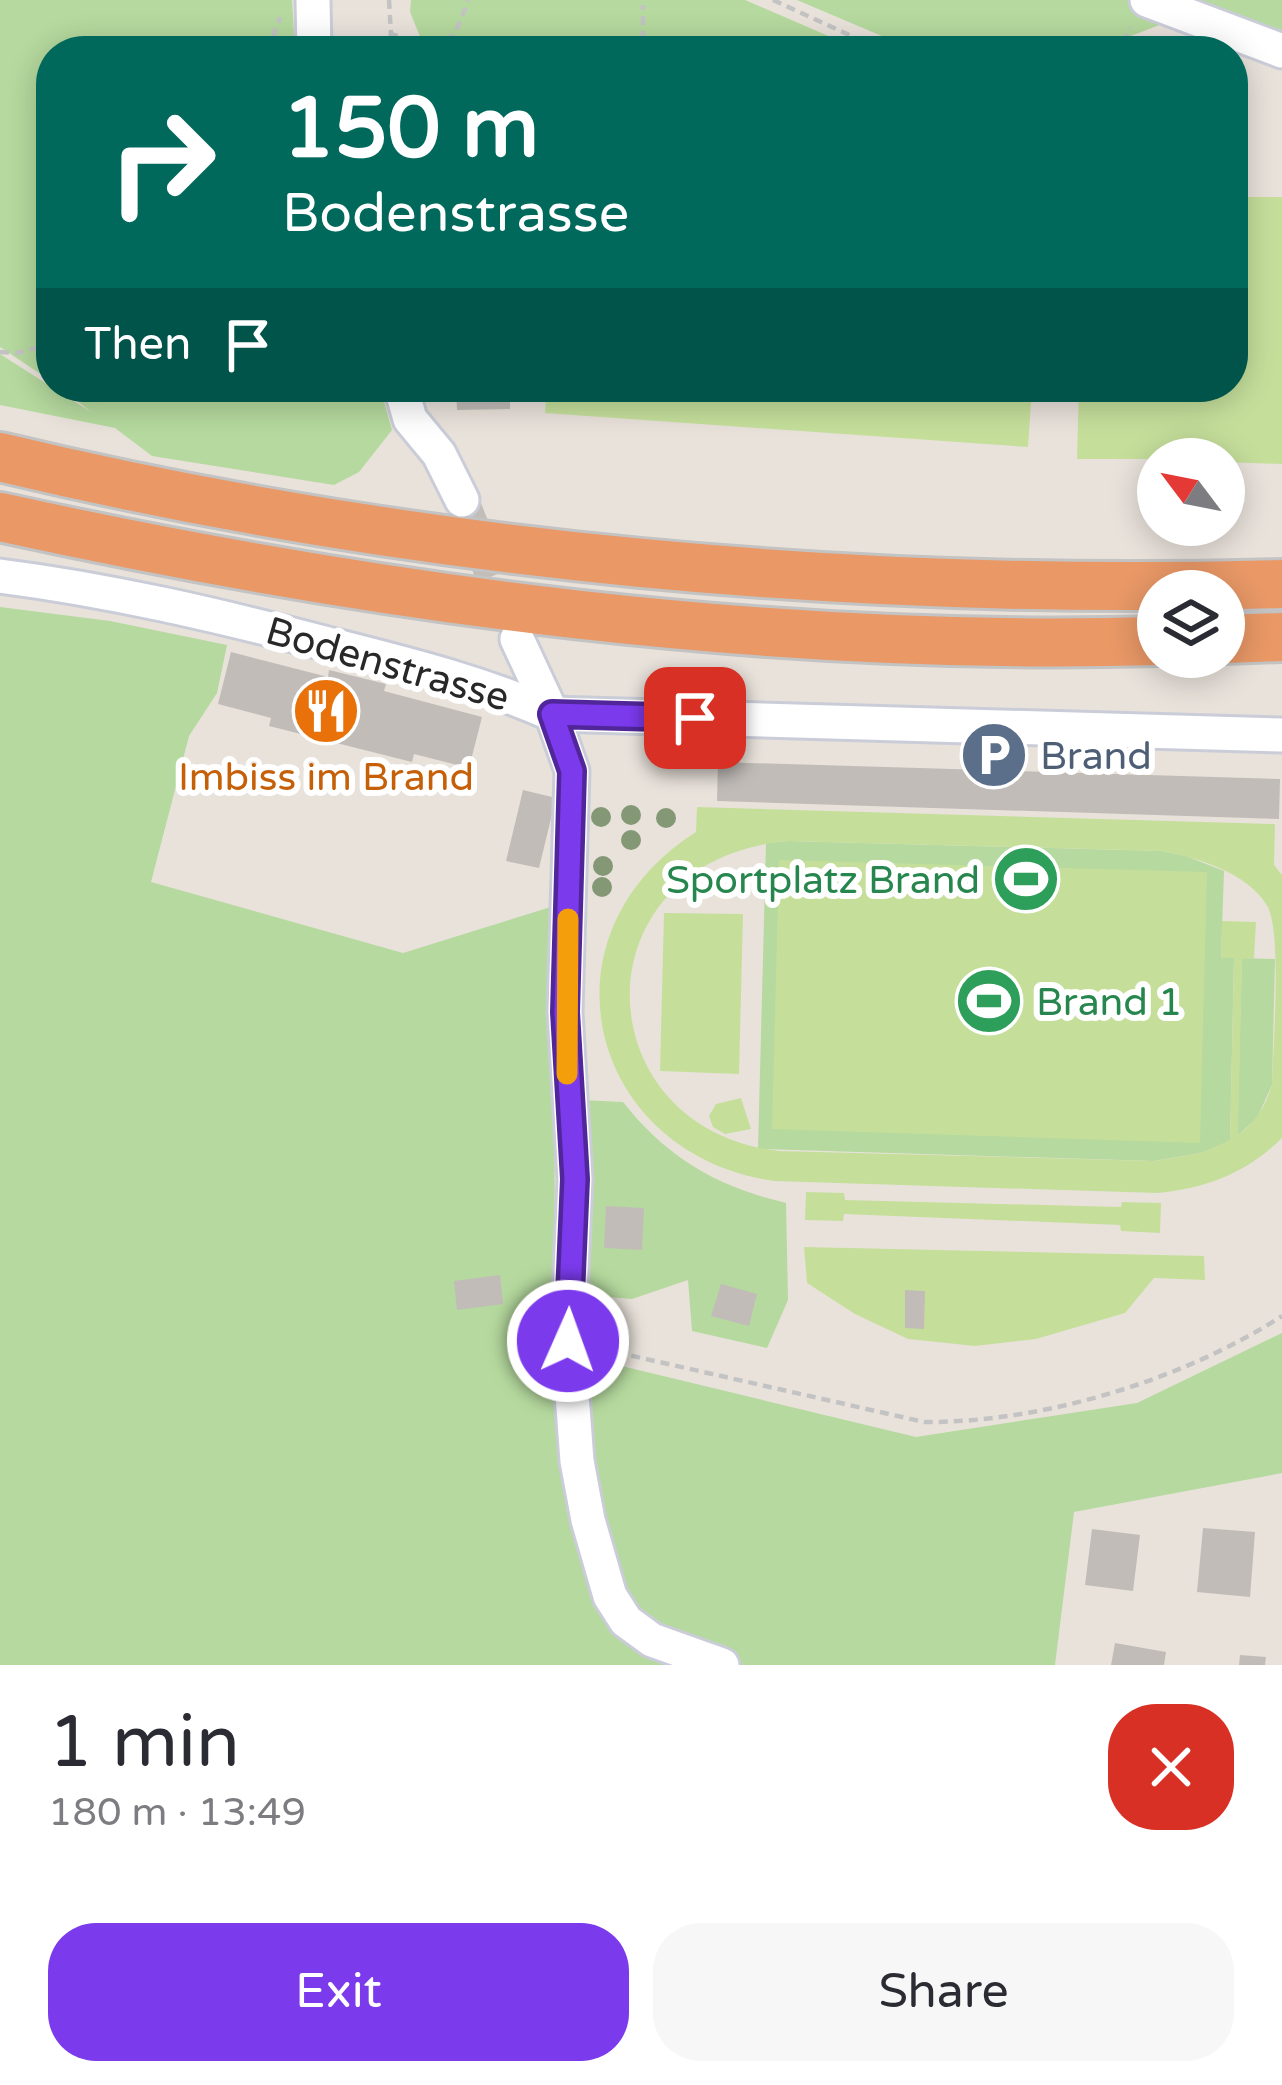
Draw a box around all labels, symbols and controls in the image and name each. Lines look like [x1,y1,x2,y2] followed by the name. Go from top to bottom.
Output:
[282,79,539,180] text: 150 m
[84,84,240,240] icon: right
[282,181,629,246] text: Bodenstrasse
[215,312,281,378] icon: arrive
[84,318,191,372] text: Then
[1137,438,1245,546] north arrow
[1137,438,1245,678] map controls
[1137,570,1245,678] button: layers
[261,607,515,722] street label: Bodenstrasse
[644,667,746,769] pin
[291,676,361,746] restaurant icon: Imbiss im Brand
[662,685,728,751] icon: arrive
[959,720,1029,790] parking icon: Brand
[1040,733,1152,780] place label: Brand
[178,754,474,801] place label: Imbiss im Brand
[991,844,1061,914] sports icon: Sportplatz Brand
[666,857,980,904] place label: Sportplatz Brand
[954,966,1024,1036] sports icon: Brand 1
[1036,979,1183,1026] place label: Brand 1
[505,1278,631,1404] position arrow
[48,1700,240,1787] text: 1 min
[1108,1704,1234,1830] button: close
[48,1789,306,1836] text: 180 m · 13:49
[48,1923,629,2061] button: Exit
[653,1923,1234,2061] button: Share

